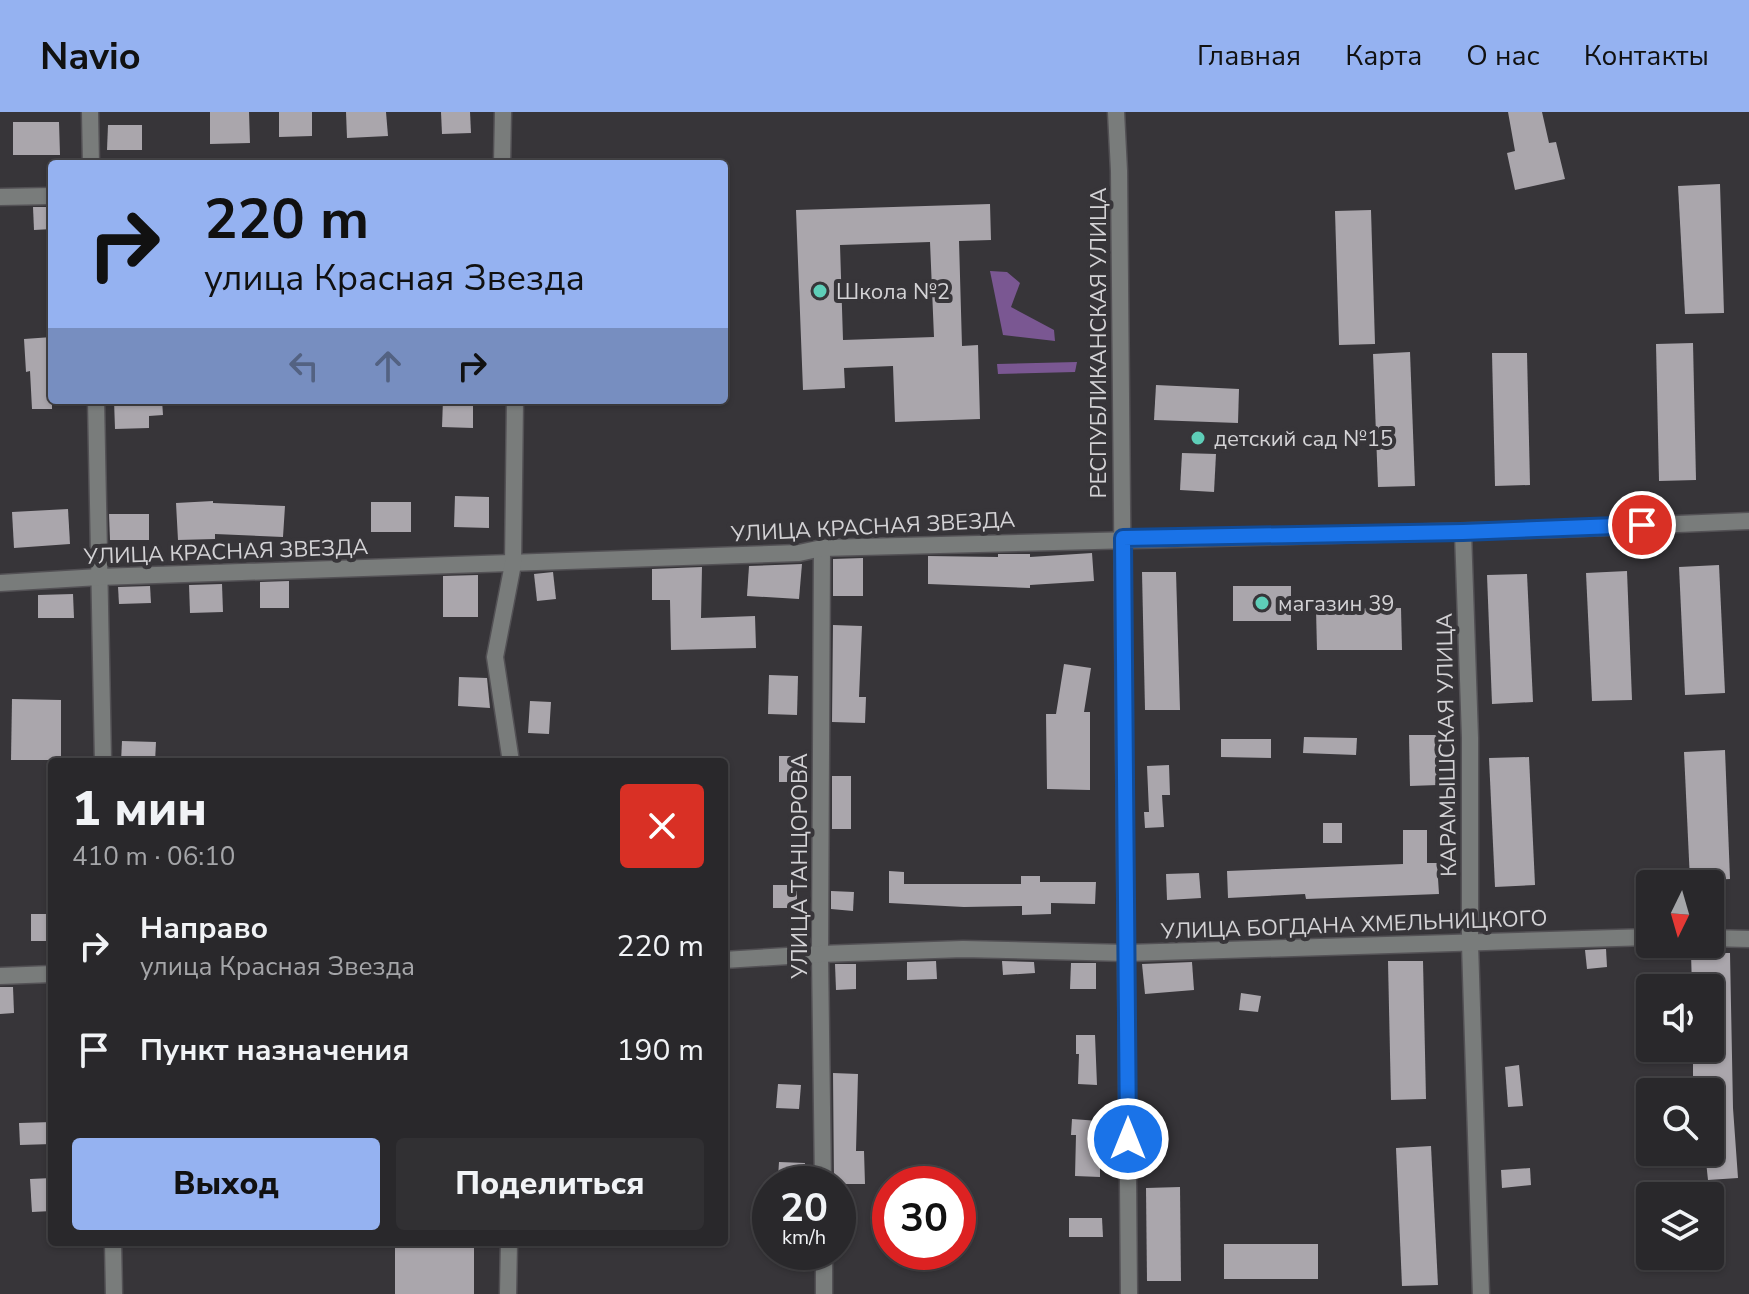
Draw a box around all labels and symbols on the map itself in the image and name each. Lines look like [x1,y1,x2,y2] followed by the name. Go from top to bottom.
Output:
[1084,188,1114,498] street label: РЕСПУБЛИКАНСКАЯ УЛИЦА
[836,277,950,307] place label: Школа №2
[811,282,829,300] marker: Школа №2
[1214,424,1393,454] place label: детский сад №15
[1189,429,1207,447] marker: детский сад №15
[1608,491,1676,559] pin
[729,505,1016,549] street label: УЛИЦА КРАСНАЯ ЗВЕЗДА
[82,532,369,572] street label: УЛИЦА КРАСНАЯ ЗВЕЗДА
[1278,589,1395,619] place label: магазин 39
[1253,594,1271,612] marker: магазин 39
[1430,613,1464,877] street label: КАРАМЫШСКАЯ УЛИЦА
[785,753,815,980] street label: УЛИЦА ТАНЦОРОВА
[1636,870,1724,958] north arrow
[1159,903,1548,947] street label: УЛИЦА БОГДАНА ХМЕЛЬНИЦКОГО
[1086,1097,1170,1181] position arrow
[872,1166,976,1270] speed limit sign: 30

